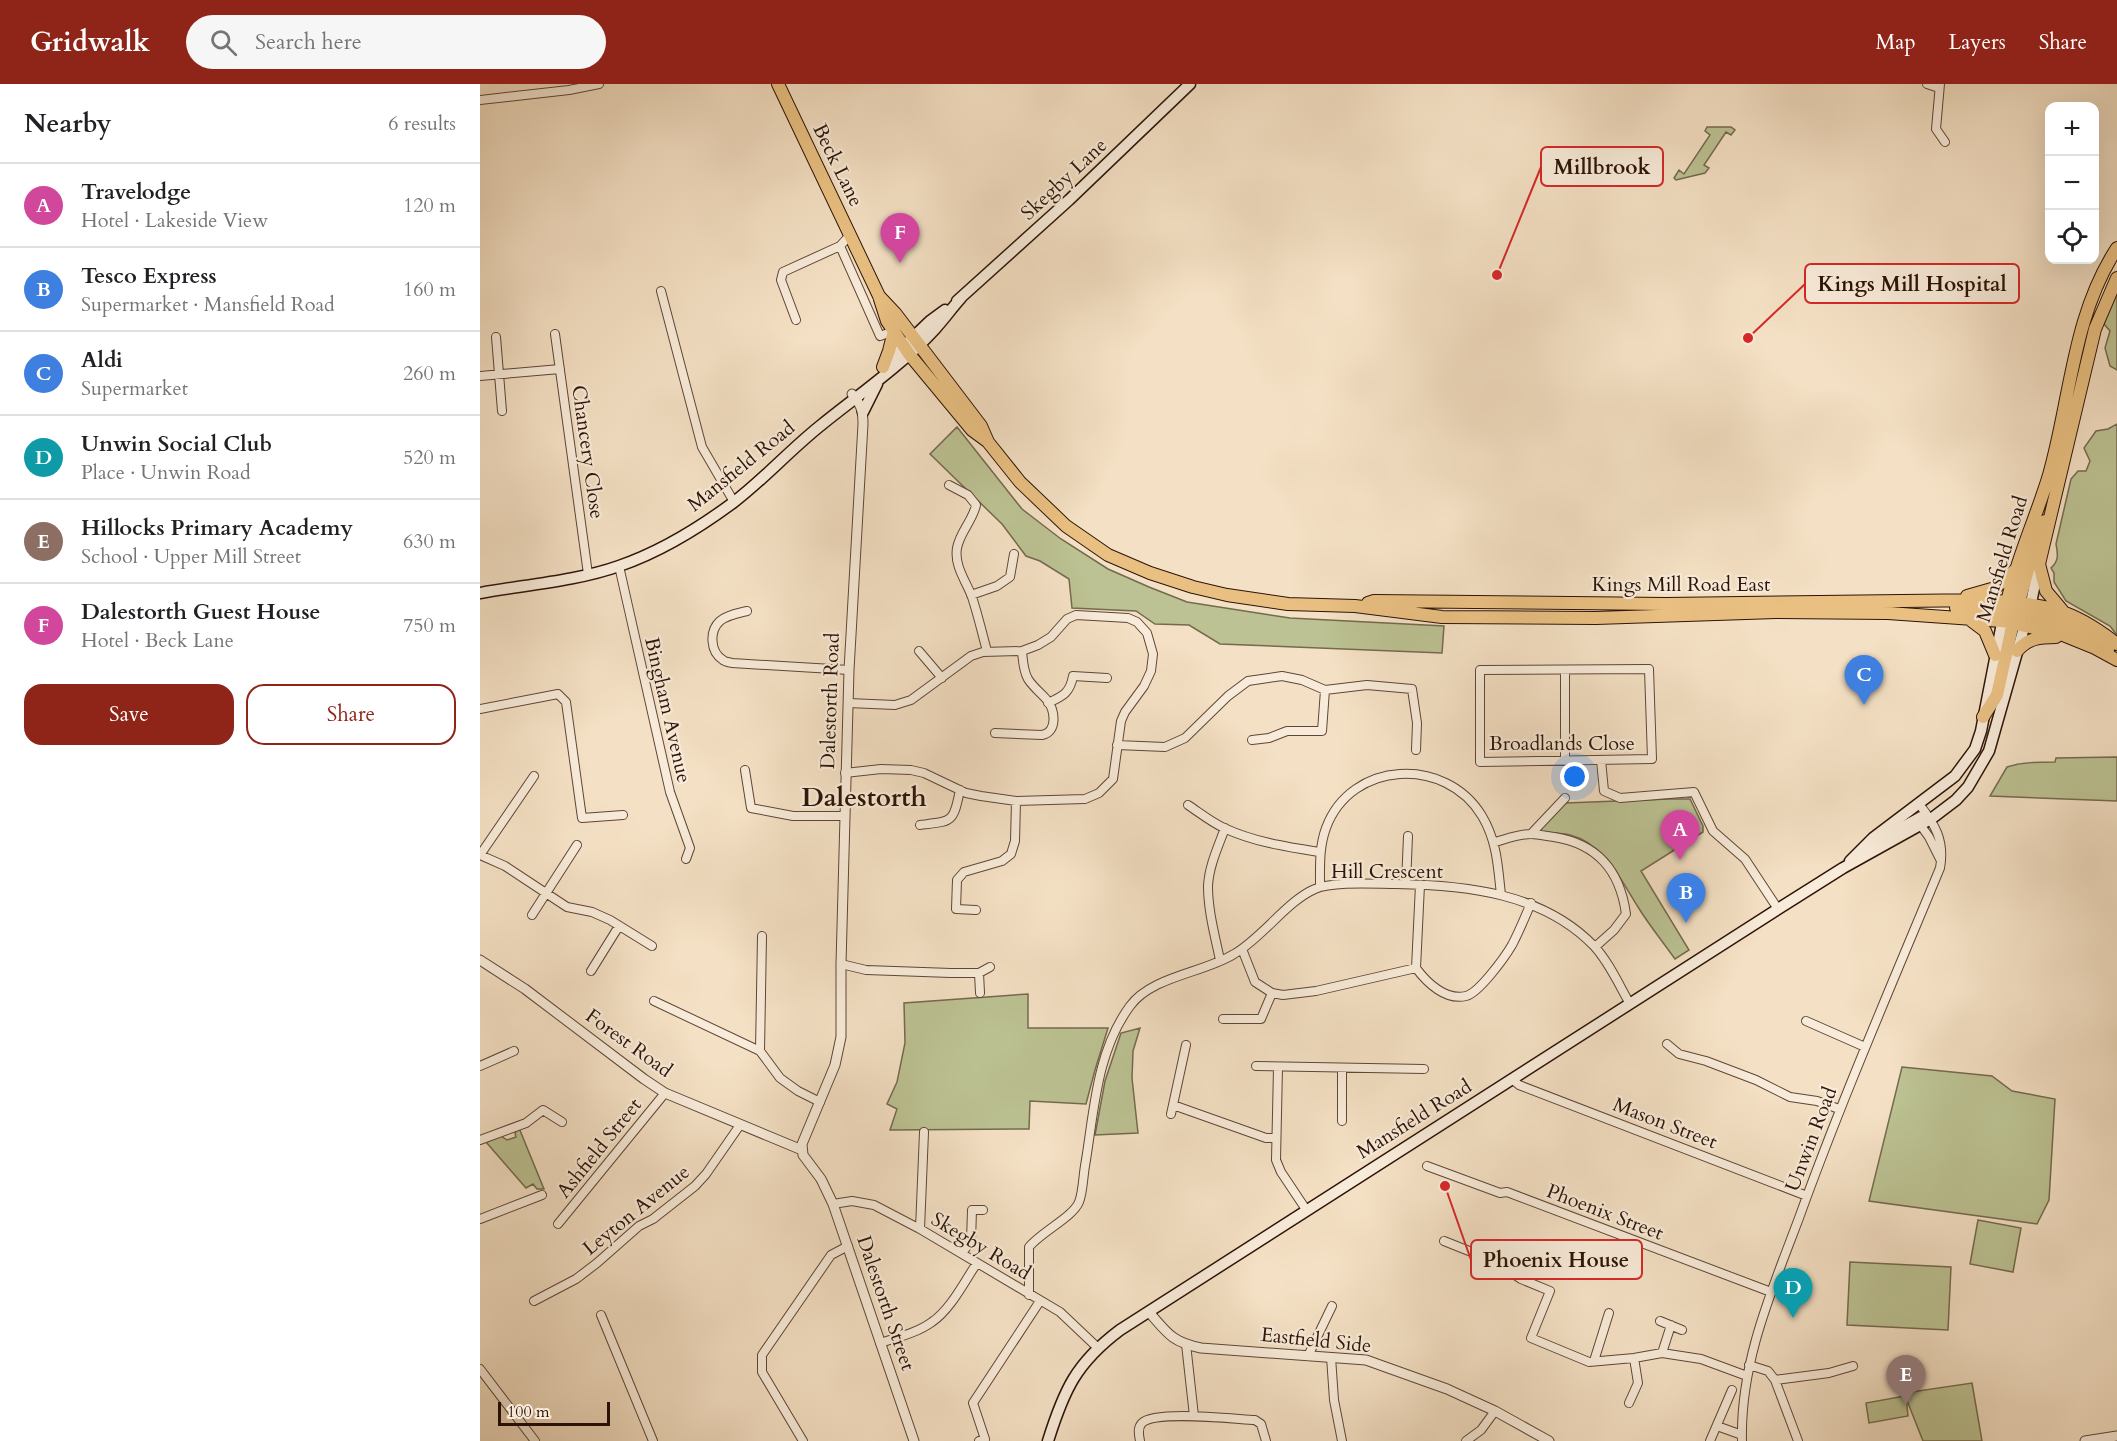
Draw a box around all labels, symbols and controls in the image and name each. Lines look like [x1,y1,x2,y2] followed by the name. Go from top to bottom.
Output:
[186,15,606,69] search box
[30,23,150,61] text: Gridwalk
[207,26,240,59] icon: search
[255,27,362,57] text: Search here
[1876,28,1916,57] text: Map
[1949,28,2006,57] text: Layers
[2039,28,2087,57] text: Share
[2045,102,2099,264] map controls
[2045,102,2099,156] button: +
[24,106,112,141] text: Nearby
[388,110,456,137] text: 6 results
[806,119,870,211] street label: Beck Lane
[1015,132,1113,226] street label: Skegby Lane
[1541,147,1663,186] callout: Millbrook
[1553,153,1651,182] text: Millbrook
[2045,156,2099,210] button: −
[81,177,191,207] text: Travelodge
[36,192,51,219] text: A
[403,192,456,219] text: 120 m
[81,207,268,234] text: Hotel · Lakeside View
[2045,210,2099,264] button: locate
[880,214,920,263] pin: F
[81,261,217,291] text: Tesco Express
[1805,264,2019,303] callout: Kings Mill Hospital
[1817,270,2007,299] text: Kings Mill Hospital
[36,276,51,303] text: B
[403,276,456,303] text: 160 m
[81,291,335,318] text: Supermarket · Mansfield Road
[81,345,123,375] text: Aldi
[36,360,51,387] text: C
[403,360,456,387] text: 260 m
[81,375,188,402] text: Supermarket
[565,383,611,521] street label: Chancery Close
[682,414,801,518] street label: Mansfield Road
[81,429,272,459] text: Unwin Social Club
[35,444,52,471] text: D
[403,444,456,471] text: 520 m
[81,459,251,486] text: Place · Unwin Road
[1970,492,2034,626] street label: Mansfield Road
[81,513,353,543] text: Hillocks Primary Academy
[37,528,50,555] text: E
[403,528,456,555] text: 630 m
[81,543,301,570] text: School · Upper Mill Street
[1592,571,1771,598] street label: Kings Mill Road East
[81,597,320,627] text: Dalestorth Guest House
[38,612,49,639] text: F
[403,612,456,639] text: 750 m
[81,627,234,654] text: Hotel · Beck Lane
[814,632,846,770] street label: Dalestorth Road
[638,635,698,785] street label: Bingham Avenue
[1844,656,1884,705] pin: C
[24,684,234,745] button: Save
[246,684,456,745] button: Share
[1489,730,1635,757] street label: Broadlands Close
[1560,762,1589,791] your location
[801,780,927,815] district label: Dalestorth
[1660,810,1700,860] pin: A
[1331,858,1444,885] street label: Hill Crescent
[1666,874,1706,923] pin: B
[580,1002,678,1084] street label: Forest Road
[1351,1073,1477,1165] street label: Mansfield Road
[1779,1082,1843,1195] street label: Unwin Road
[1609,1091,1722,1156] street label: Mason Street
[550,1092,648,1204] street label: Ashfield Street
[577,1158,695,1262] street label: Leyton Avenue
[1543,1177,1668,1247] street label: Phoenix Street
[926,1206,1036,1287] street label: Skegby Road
[850,1232,922,1375] street label: Dalestorth Street
[1471,1240,1642,1279] callout: Phoenix House
[1483,1246,1629,1275] text: Phoenix House
[1774,1268,1812,1318] pin: D
[1259,1321,1373,1359] street label: Eastfield Side
[1886,1356,1926,1405] pin: E
[498,1399,610,1426] scale bar
[507,1401,549,1423] text: 100 m

